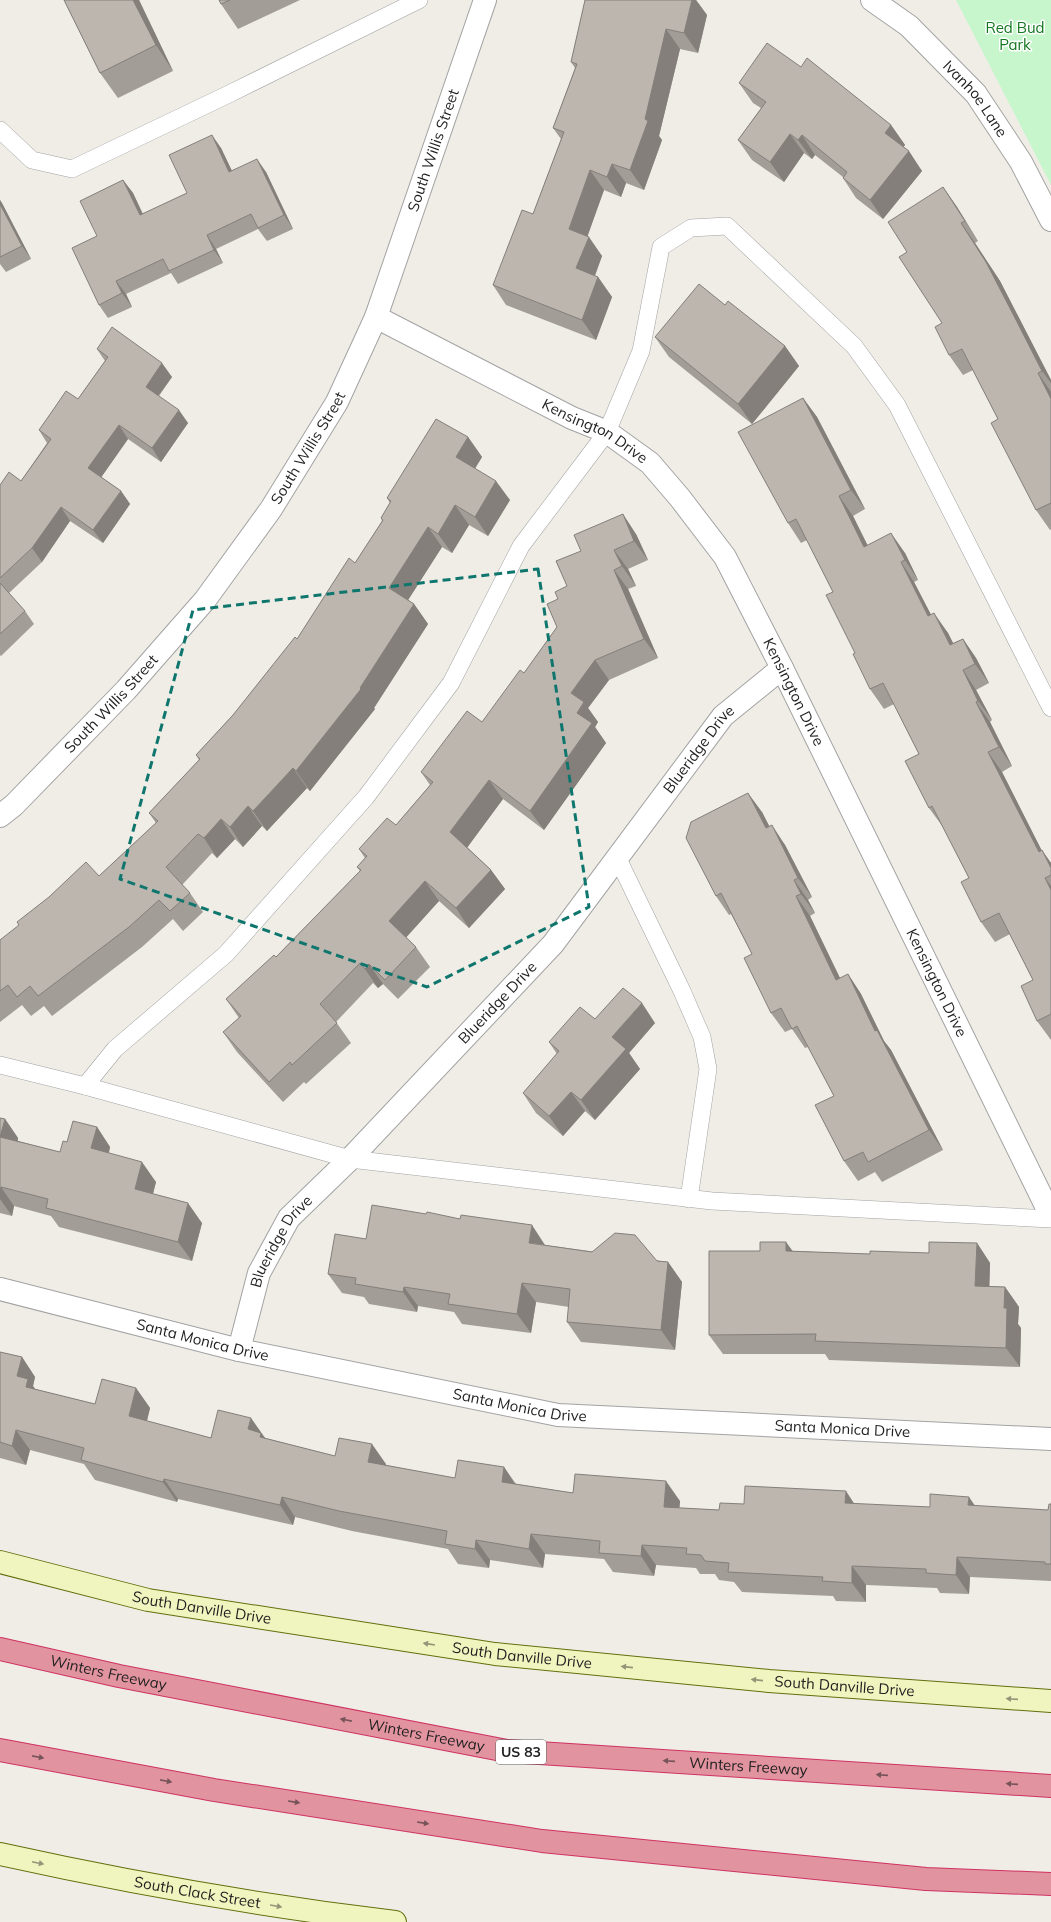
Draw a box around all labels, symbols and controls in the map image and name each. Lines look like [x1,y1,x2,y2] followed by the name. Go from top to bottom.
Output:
[985,18,1045,54] park label: Red Bud Park
[939,56,1012,141] street label: Ivanhoe Lane
[403,86,463,214] street label: South Willis Street
[266,389,349,508] street label: South Willis Street
[539,394,652,467] street label: Kensington Drive
[759,635,829,749] street label: Kensington Drive
[60,650,162,757] street label: South Willis Street
[659,701,738,797] street label: Blueridge Drive
[902,925,972,1040] street label: Kensington Drive
[454,957,541,1047] street label: Blueridge Drive
[246,1191,316,1289] street label: Blueridge Drive
[134,1314,271,1365] street label: Santa Monica Drive
[451,1384,587,1425] street label: Santa Monica Drive
[774,1416,911,1441] street label: Santa Monica Drive
[130,1586,273,1628] street label: South Danville Drive
[451,1637,593,1673] street label: South Danville Drive
[423,1641,435,1647] one-way arrow
[48,1651,168,1694] street label: Winters Freeway
[621,1664,633,1670] one-way arrow
[774,1671,915,1700] street label: South Danville Drive
[751,1676,763,1683] one-way arrow
[1006,1695,1018,1702] one-way arrow
[366,1714,487,1756] street label: Winters Freeway
[340,1717,352,1723] one-way arrow
[496,1740,546,1764] road number: US 83
[688,1753,808,1779] street label: Winters Freeway
[32,1754,44,1760] one-way arrow
[663,1758,675,1765] one-way arrow
[876,1772,888,1779] one-way arrow
[160,1778,172,1784] one-way arrow
[1006,1780,1018,1787] one-way arrow
[288,1799,300,1805] one-way arrow
[417,1820,429,1826] one-way arrow
[32,1860,44,1866] one-way arrow
[133,1872,262,1912] street label: South Clack Street
[270,1903,282,1909] one-way arrow

